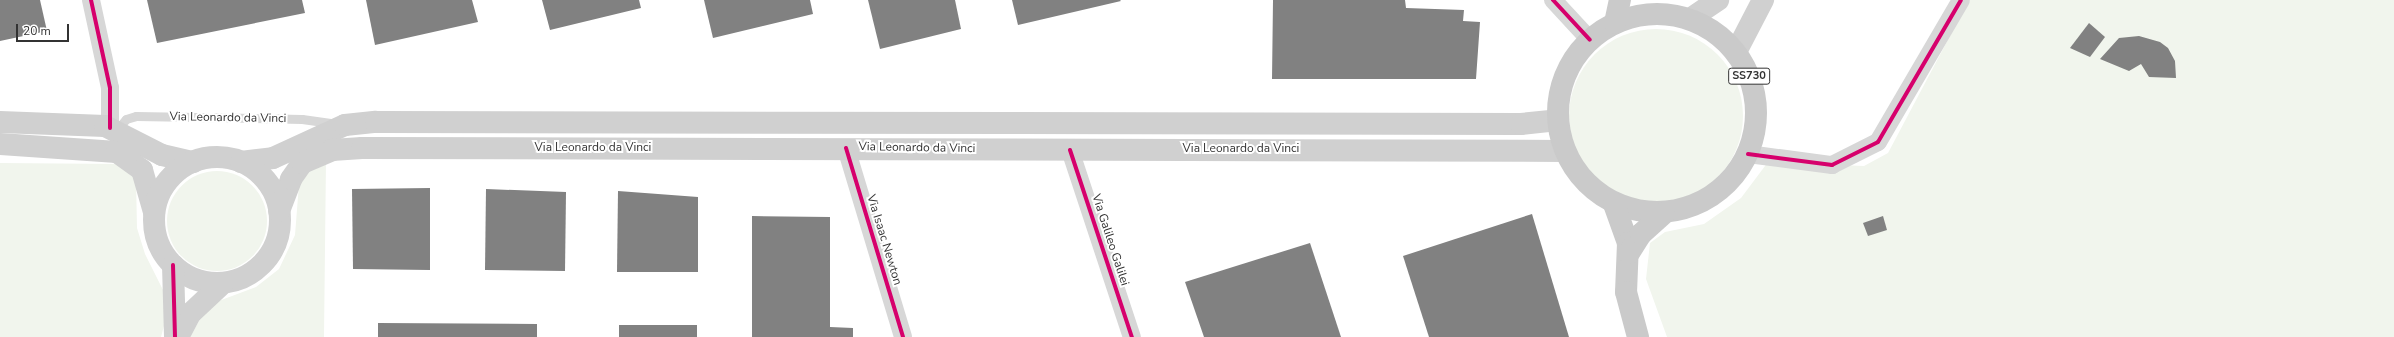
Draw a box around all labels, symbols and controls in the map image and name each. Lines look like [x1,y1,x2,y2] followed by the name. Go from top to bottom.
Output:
[18,16,71,42] scale bar
[23,23,51,39] text: 20 m
[1728,67,1770,85] road number: SS730
[169,110,287,126] street label: Via Leonardo da Vinci
[858,140,976,156] street label: Via Leonardo da Vinci
[535,141,651,155] street label: Via Leonardo da Vinci
[1183,142,1299,156] street label: Via Leonardo da Vinci
[1088,192,1132,288] street label: Via Galileo Galilei
[863,193,905,287] street label: Via Isaac Newton

